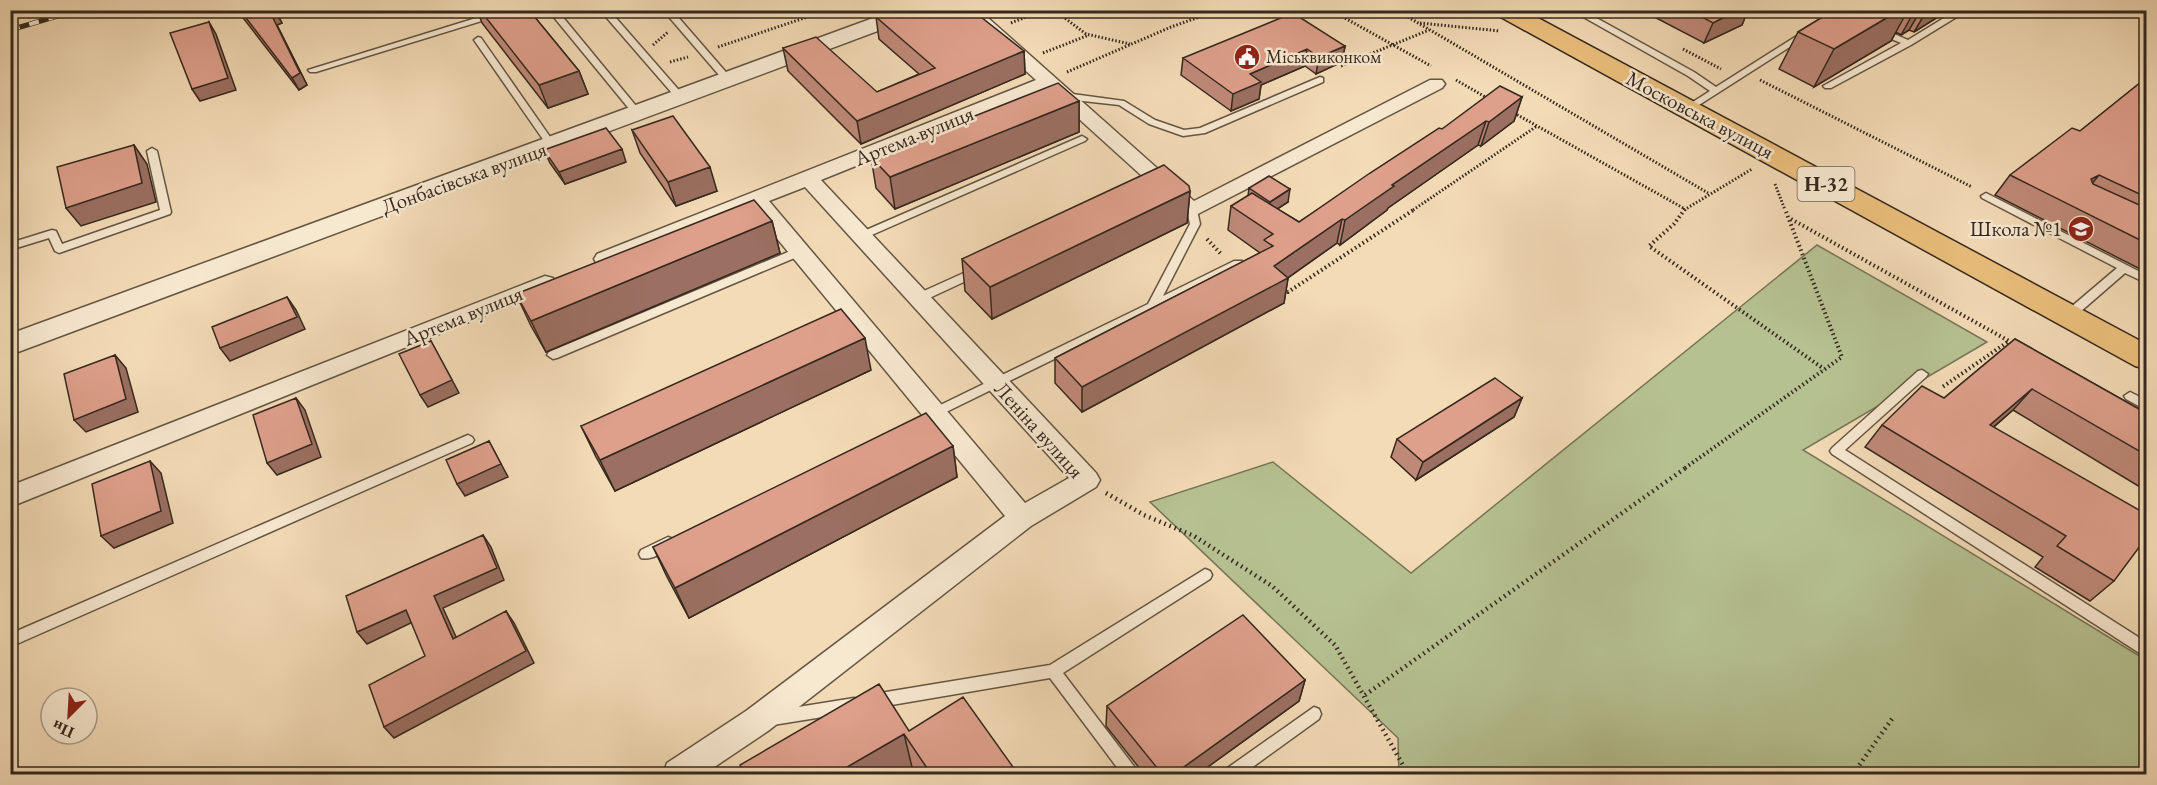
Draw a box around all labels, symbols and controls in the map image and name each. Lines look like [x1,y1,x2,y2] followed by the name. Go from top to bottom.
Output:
[1232,42,1262,72] public building icon: Міськвиконком
[1266,45,1382,68] place label: Міськвиконком
[1622,64,1779,165] street label: Московська вулиця
[849,99,978,172] street label: Артема вулиця
[377,135,550,220] street label: Донбасівська вулиця
[1798,167,1854,201] road number: Н-32
[2066,214,2096,244] school or university icon: Школа №1
[1970,215,2062,242] place label: Школа №1
[398,279,527,352] street label: Артема вулиця
[989,376,1090,484] street label: Леніна вулиця
[39,686,99,746] north arrow
[49,715,77,743] text: Пн

